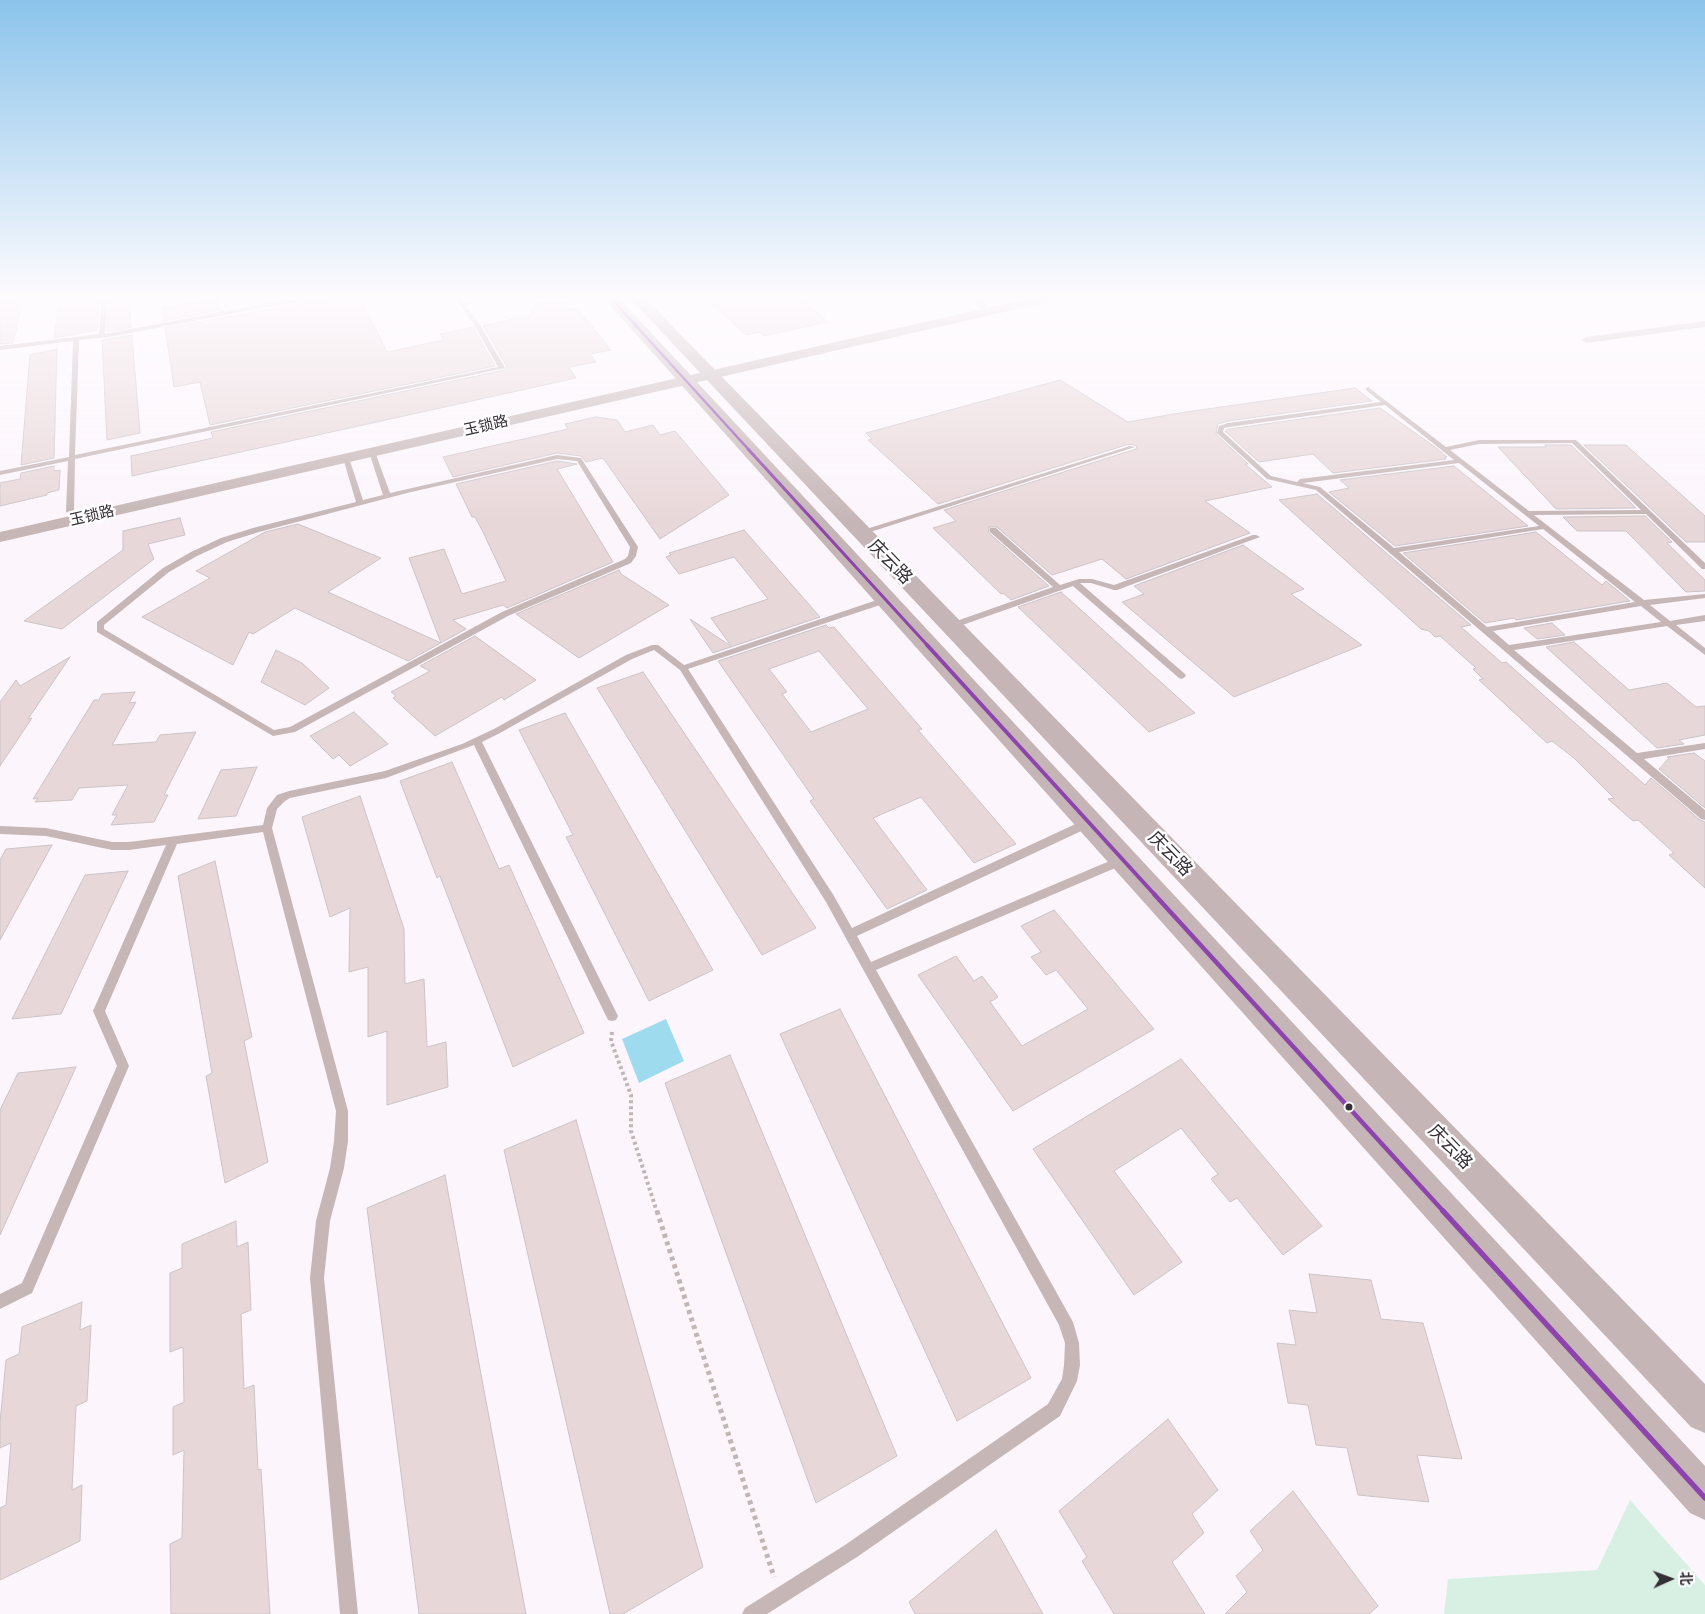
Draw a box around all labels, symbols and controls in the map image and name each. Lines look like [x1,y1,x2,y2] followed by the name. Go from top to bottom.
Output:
[462,412,510,440] street label: 玉锁路
[68,502,116,530] street label: 玉锁路
[863,535,917,589] street label: 庆云路
[1143,827,1197,881] street label: 庆云路
[1344,1102,1354,1112] unlabelled marker
[1423,1120,1477,1174] street label: 庆云路
[1645,1554,1695,1604] north arrow
[1677,1571,1694,1586] text: 北

